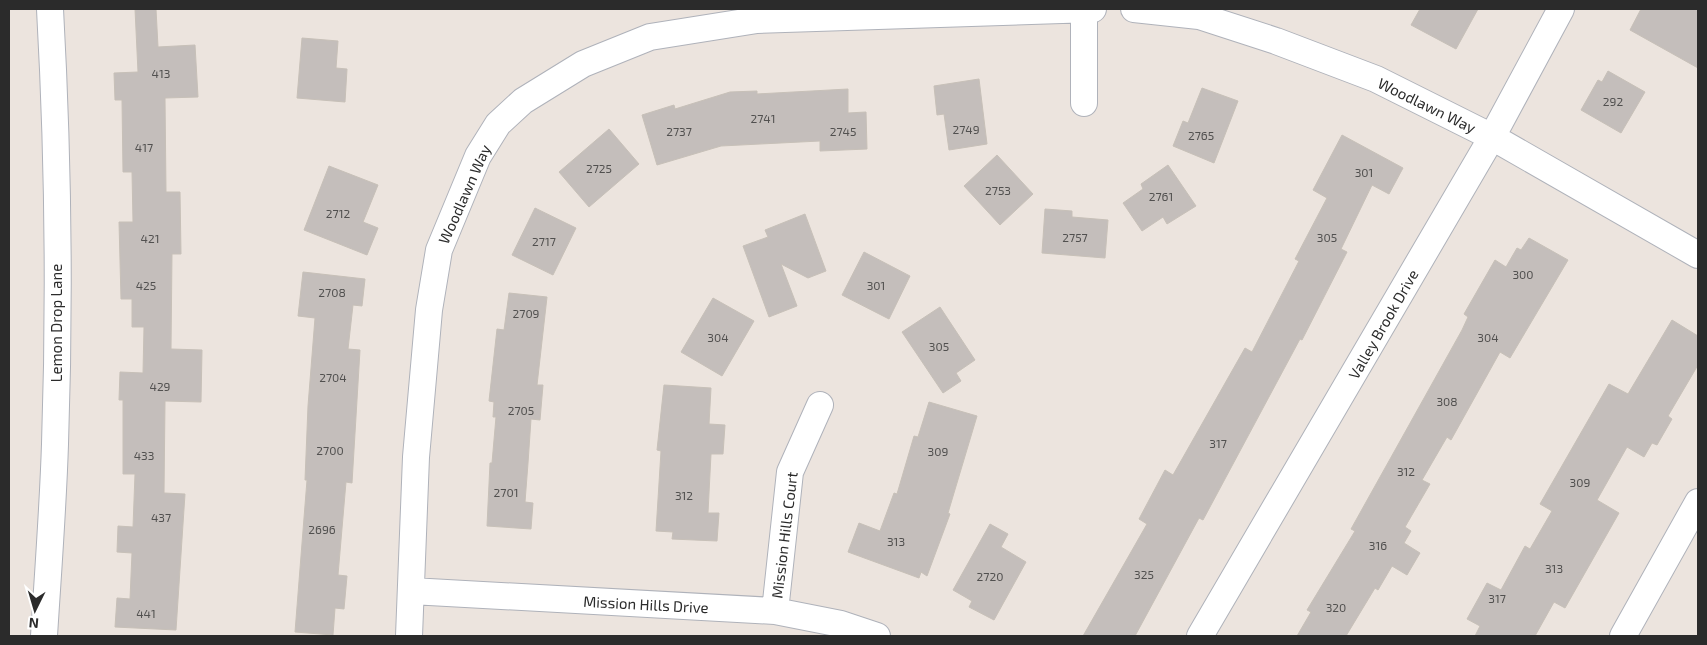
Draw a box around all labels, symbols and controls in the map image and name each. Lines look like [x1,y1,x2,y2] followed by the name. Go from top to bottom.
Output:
[152,66,170,80] house number: 413
[1375,74,1479,137] street label: Woodlawn Way
[1603,94,1623,108] house number: 292
[750,111,776,125] house number: 2741
[952,122,980,136] house number: 2749
[666,124,692,138] house number: 2737
[830,124,856,138] house number: 2745
[1188,128,1214,142] house number: 2765
[135,140,153,154] house number: 417
[434,142,494,246] street label: Woodlawn Way
[586,161,612,175] house number: 2725
[1355,165,1373,179] house number: 301
[985,183,1011,197] house number: 2753
[1149,189,1173,203] house number: 2761
[326,206,350,220] house number: 2712
[1062,230,1088,244] house number: 2757
[1317,230,1337,244] house number: 305
[141,231,159,245] house number: 421
[532,234,556,248] house number: 2717
[47,264,65,382] street label: Lemon Drop Lane
[1344,266,1422,382] street label: Valley Brook Drive
[1512,267,1534,281] house number: 300
[136,278,156,292] house number: 425
[867,278,885,292] house number: 301
[318,285,346,299] house number: 2708
[513,306,540,320] house number: 2709
[707,330,729,344] house number: 304
[1477,330,1499,344] house number: 304
[929,339,949,353] house number: 305
[319,370,347,384] house number: 2704
[150,379,171,393] house number: 429
[1436,394,1458,408] house number: 308
[508,403,534,417] house number: 2705
[1209,436,1227,450] house number: 317
[316,443,344,457] house number: 2700
[928,444,949,458] house number: 309
[134,448,154,462] house number: 433
[1397,464,1415,478] house number: 312
[767,470,801,599] street label: Mission Hills Court
[1570,475,1591,489] house number: 309
[494,485,518,499] house number: 2701
[675,488,693,502] house number: 312
[151,510,171,524] house number: 437
[308,522,336,536] house number: 2696
[887,534,905,548] house number: 313
[1369,538,1387,552] house number: 316
[1545,561,1563,575] house number: 313
[1134,567,1154,581] house number: 325
[977,569,1003,583] house number: 2720
[10,585,60,635] north arrow
[1488,591,1506,605] house number: 317
[583,592,709,616] street label: Mission Hills Drive
[1326,600,1346,614] house number: 320
[136,606,156,620] house number: 441
[28,615,40,632] text: N

